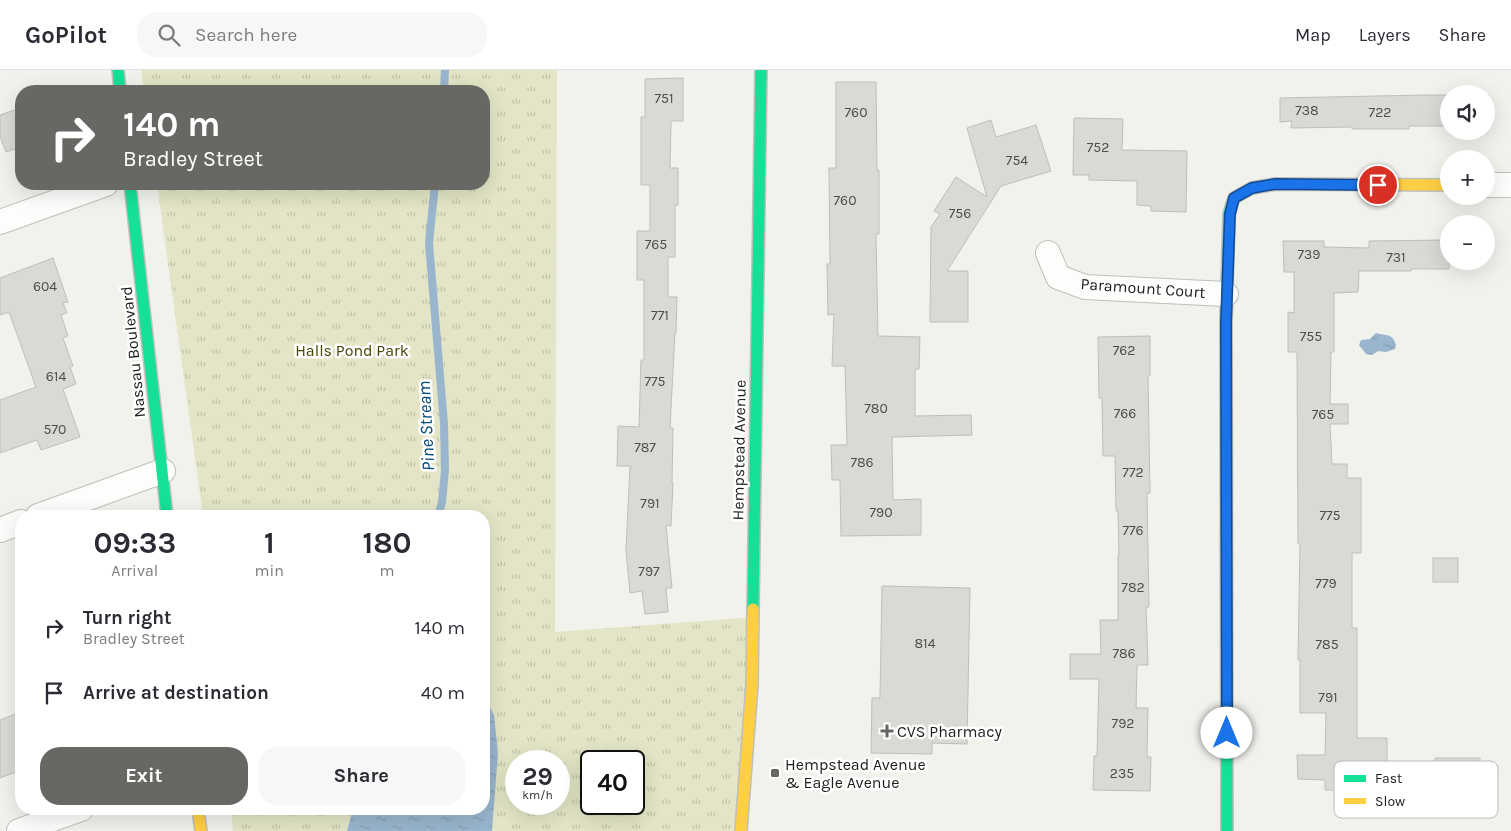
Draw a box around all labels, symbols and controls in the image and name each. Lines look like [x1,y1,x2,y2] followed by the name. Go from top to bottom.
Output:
[137,12,487,57] search box
[25,21,107,49] text: GoPilot
[155,21,183,49] icon: search
[195,24,297,46] text: Search here
[1295,24,1331,46] text: Map
[1359,24,1411,46] text: Layers
[1439,24,1486,46] text: Share
[1440,85,1495,270] map controls
[1440,85,1495,140] button: sound
[654,90,674,107] house number: 751
[1295,102,1319,119] house number: 738
[123,104,221,145] text: 140 m
[845,104,867,121] house number: 760
[1369,104,1391,121] house number: 722
[40,105,105,170] icon: right
[1087,139,1109,156] house number: 752
[123,146,263,172] text: Bradley Street
[1440,150,1495,205] button: +
[1006,152,1028,169] house number: 754
[1357,164,1399,206] pin
[1364,171,1392,199] icon: arrive
[834,192,856,209] house number: 760
[949,205,971,222] house number: 756
[1440,215,1495,270] button: −
[645,236,667,253] house number: 765
[1298,246,1320,263] house number: 739
[1386,249,1406,266] house number: 731
[1080,274,1206,302] street label: Paramount Court
[33,278,57,295] house number: 604
[117,285,149,419] street label: Nassau Boulevard
[651,307,669,324] house number: 771
[1300,328,1322,345] house number: 755
[295,341,409,360] park label: Halls Pond Park
[1113,342,1135,359] house number: 762
[46,368,66,385] house number: 614
[644,373,666,390] house number: 775
[413,380,439,472] water label: Pine Stream
[728,380,750,520] street label: Hempstead Avenue
[864,400,888,417] house number: 780
[1114,405,1136,422] house number: 766
[1312,406,1334,423] house number: 765
[44,421,66,438] house number: 570
[634,439,656,456] house number: 787
[850,454,874,471] house number: 786
[1122,464,1144,481] house number: 772
[640,495,660,512] house number: 791
[869,504,893,521] house number: 790
[1319,507,1341,524] house number: 775
[1122,522,1144,539] house number: 776
[93,525,176,561] text: 09:33
[264,525,275,561] text: 1
[362,525,412,561] text: 180
[111,561,158,580] text: Arrival
[255,561,284,580] text: min
[380,561,394,580] text: m
[638,563,660,580] house number: 797
[1315,575,1337,592] house number: 779
[1121,579,1145,596] house number: 782
[83,607,172,629] text: Turn right
[40,614,68,642] icon: right
[415,617,465,639] text: 140 m
[83,629,185,648] text: Bradley Street
[914,635,936,652] house number: 814
[1315,636,1339,653] house number: 785
[1112,645,1136,662] house number: 786
[40,679,68,707] icon: arrive
[83,682,269,704] text: Arrive at destination
[421,682,465,704] text: 40 m
[1318,689,1338,706] house number: 791
[1200,706,1252,758] position arrow
[1112,715,1134,732] house number: 792
[897,722,1002,741] place label: CVS Pharmacy
[881,725,893,737] marker: CVS Pharmacy
[40,747,248,805] button: Exit
[258,747,465,805] button: Share
[580,750,645,815] speed limit sign: 40
[785,755,926,792] place label: Hempstead Avenue & Eagle Avenue
[1334,761,1498,818] legend
[522,762,553,791] text: 29
[1110,765,1134,782] house number: 235
[769,767,781,779] marker: Hempstead Avenue & Eagle Avenue
[1375,770,1402,787] text: Fast
[522,788,553,802] text: km/h
[1375,793,1405,810] text: Slow

